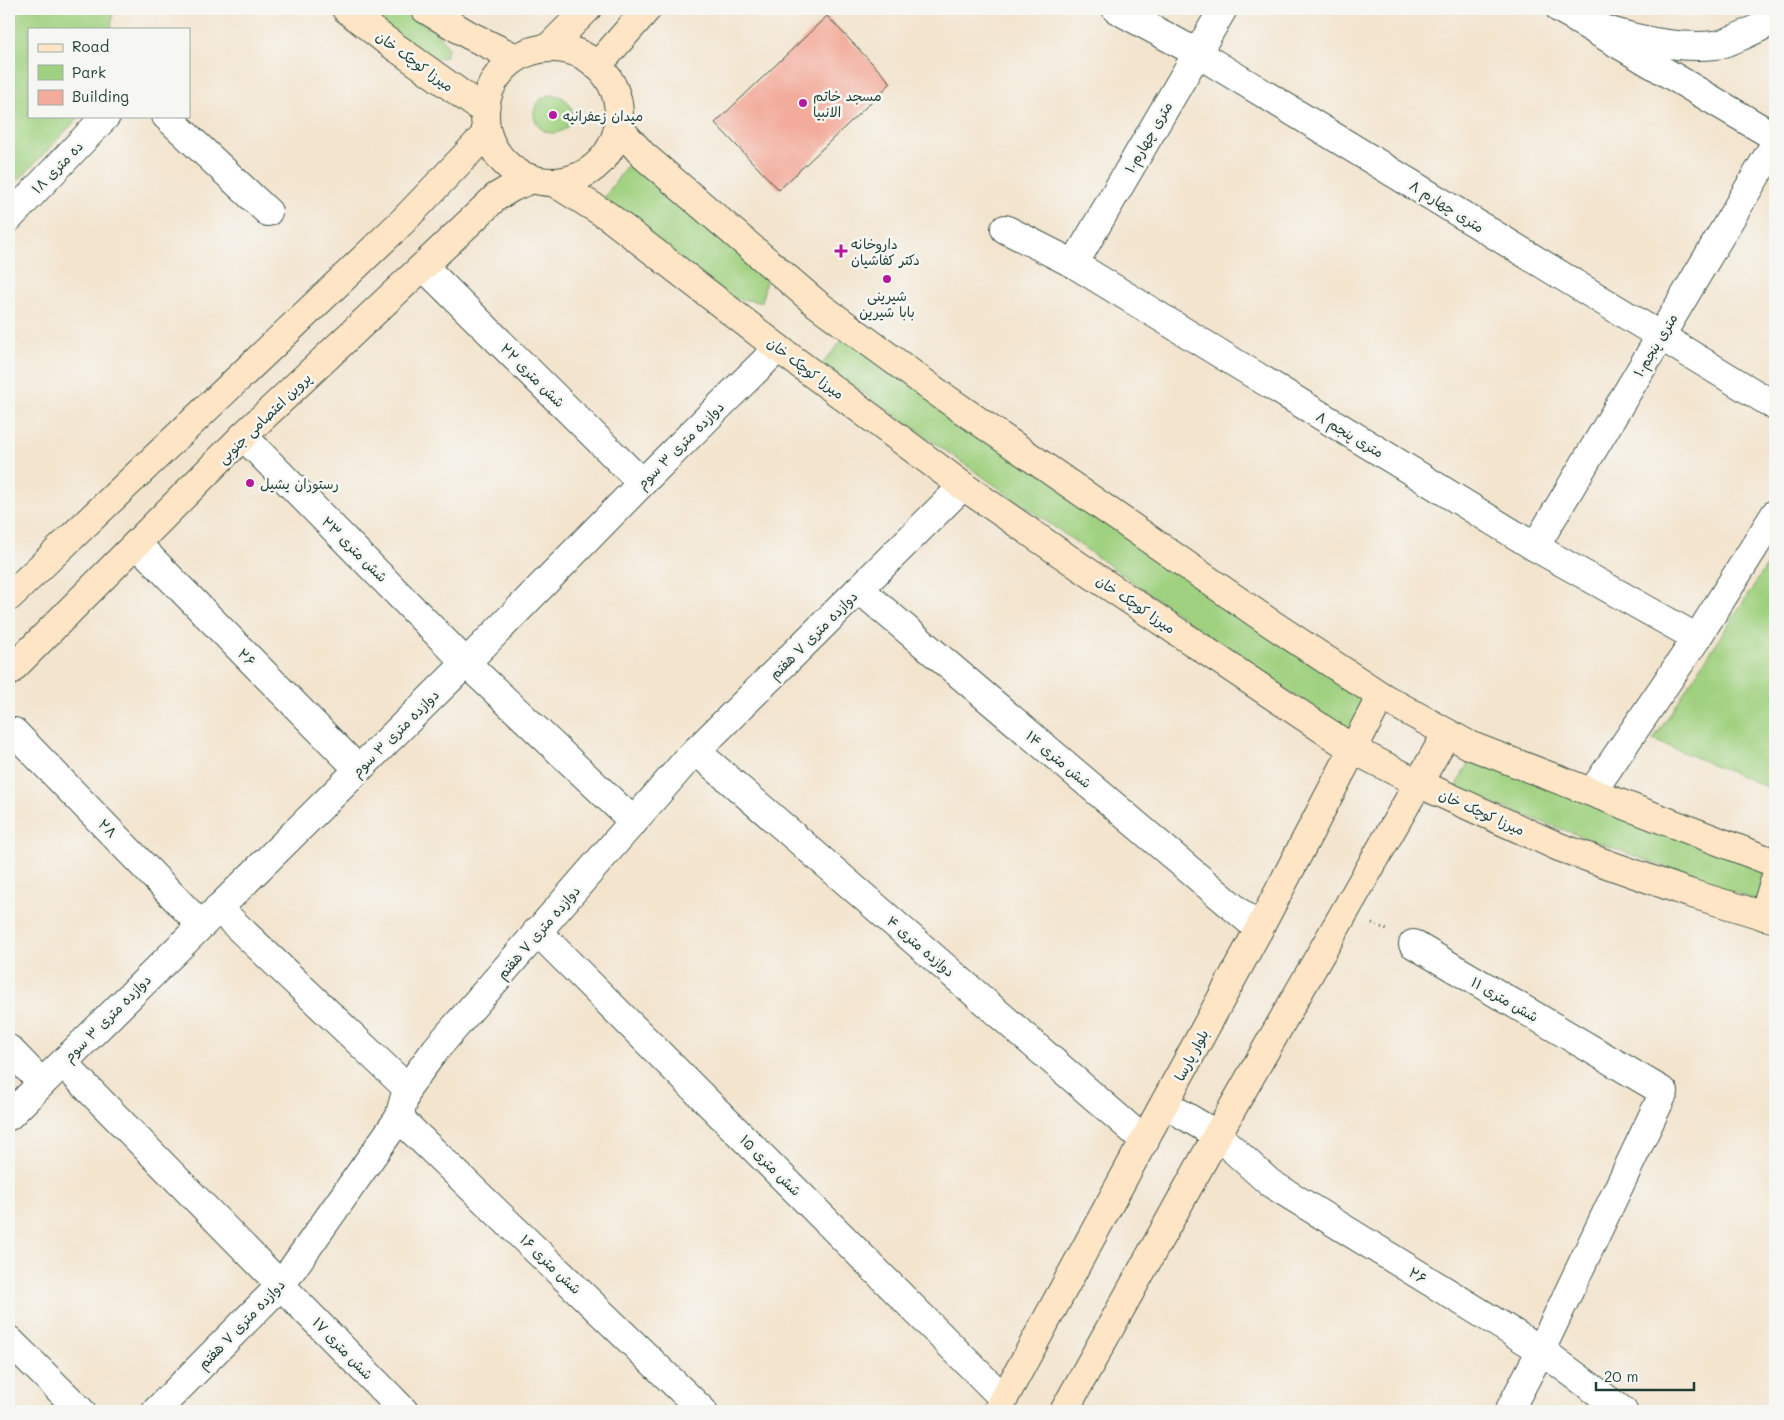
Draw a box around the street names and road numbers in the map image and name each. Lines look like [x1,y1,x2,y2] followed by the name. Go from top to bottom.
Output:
[372,26,458,96] street label: میرزا کوچک خان
[1120,98,1178,177] street label: ۱۰متری چهارم
[27,136,87,198] street label: ده متری ۱۸
[1405,176,1488,238] street label: ۸ متری چهارم
[1629,310,1683,381] street label: ۱۰متری پنجم
[763,333,848,404] street label: میرزا کوچک خان
[497,339,569,411] street label: شش متری ۲۲
[213,368,316,468] street label: پروین اعتصامی جنوبی
[632,397,730,495] street label: دوازده متری ۳ سوم
[1312,406,1387,463] street label: ۸ متری پنجم
[318,512,392,586] street label: شش متری ۲۳
[1092,570,1179,638] street label: میرزا کوچک خان
[765,587,863,685] street label: دوازده متری ۷ هفتم
[234,644,260,670] street label: ۲۶
[347,685,445,783] street label: دوازده متری ۳ سوم
[1022,726,1096,792] street label: شش متری ۱۴
[1436,785,1528,840] street label: میرزا کوچک خان
[94,814,122,842] street label: ۲۸
[492,881,585,984] street label: دوازده متری ۷ هفتم
[883,911,959,981] street label: دوازده متری ۴
[59,970,157,1068] street label: دوازده متری ۳ سوم
[1468,972,1542,1026] street label: شش متری ۱۱
[1169,1026,1213,1085] street label: بلوار پارسا
[736,1130,806,1200] street label: شش متری ۱۵
[516,1230,586,1298] street label: شش متری ۱۶
[1405,1262,1431,1288] street label: ۲۶
[193,1275,290,1374] street label: دوازده متری ۷ هفتم
[308,1313,378,1383] street label: شش متری ۱۷

